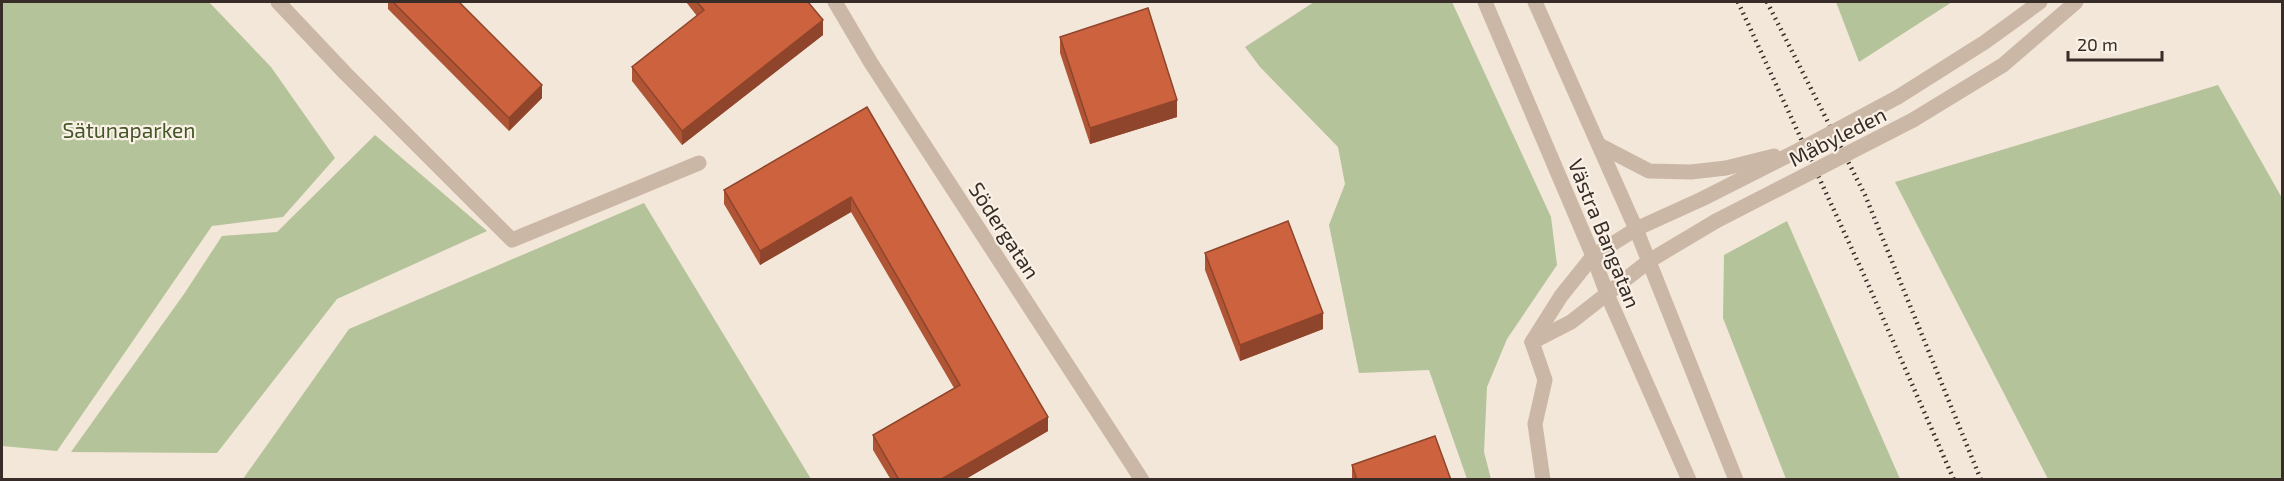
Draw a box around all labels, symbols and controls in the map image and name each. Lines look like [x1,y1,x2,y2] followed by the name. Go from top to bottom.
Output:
[2068,24,2162,62] scale bar
[2077,33,2118,55] text: 20 m
[1784,101,1890,171] street label: Måbyleden
[63,117,196,142] park label: Sätunaparken
[1564,155,1646,311] street label: Västra Bangatan
[964,177,1046,283] street label: Södergatan

